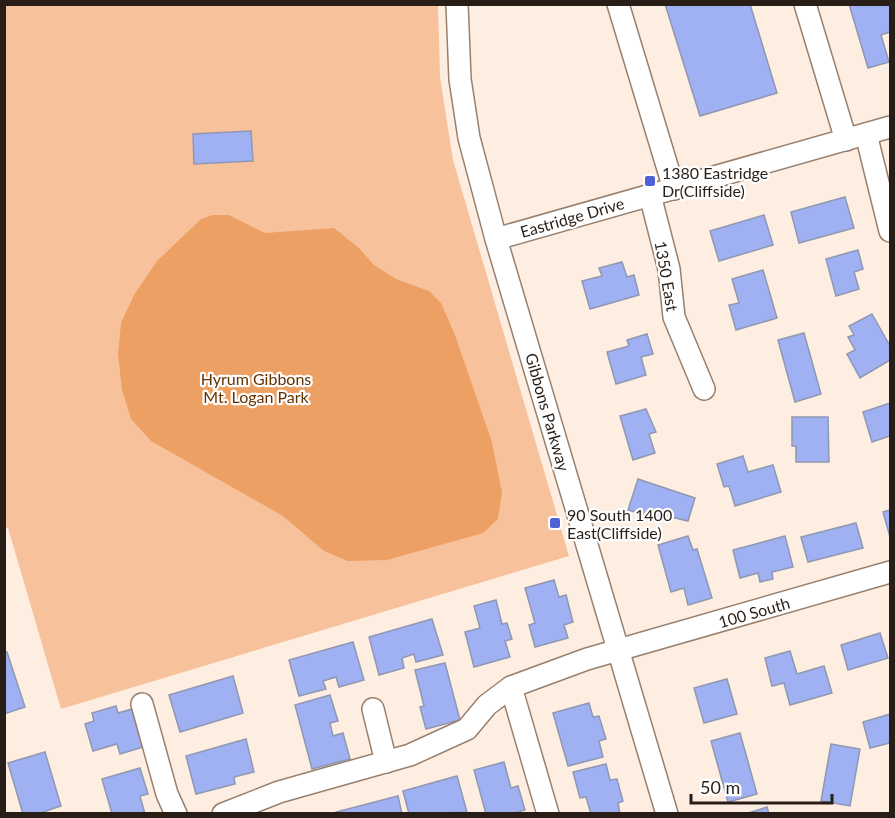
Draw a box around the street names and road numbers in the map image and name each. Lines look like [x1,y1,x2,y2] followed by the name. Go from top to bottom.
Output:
[518,193,626,241] street label: Eastridge Drive
[651,239,683,313] street label: 1350 East
[522,351,574,474] street label: Gibbons Parkway
[716,593,792,631] street label: 100 South

